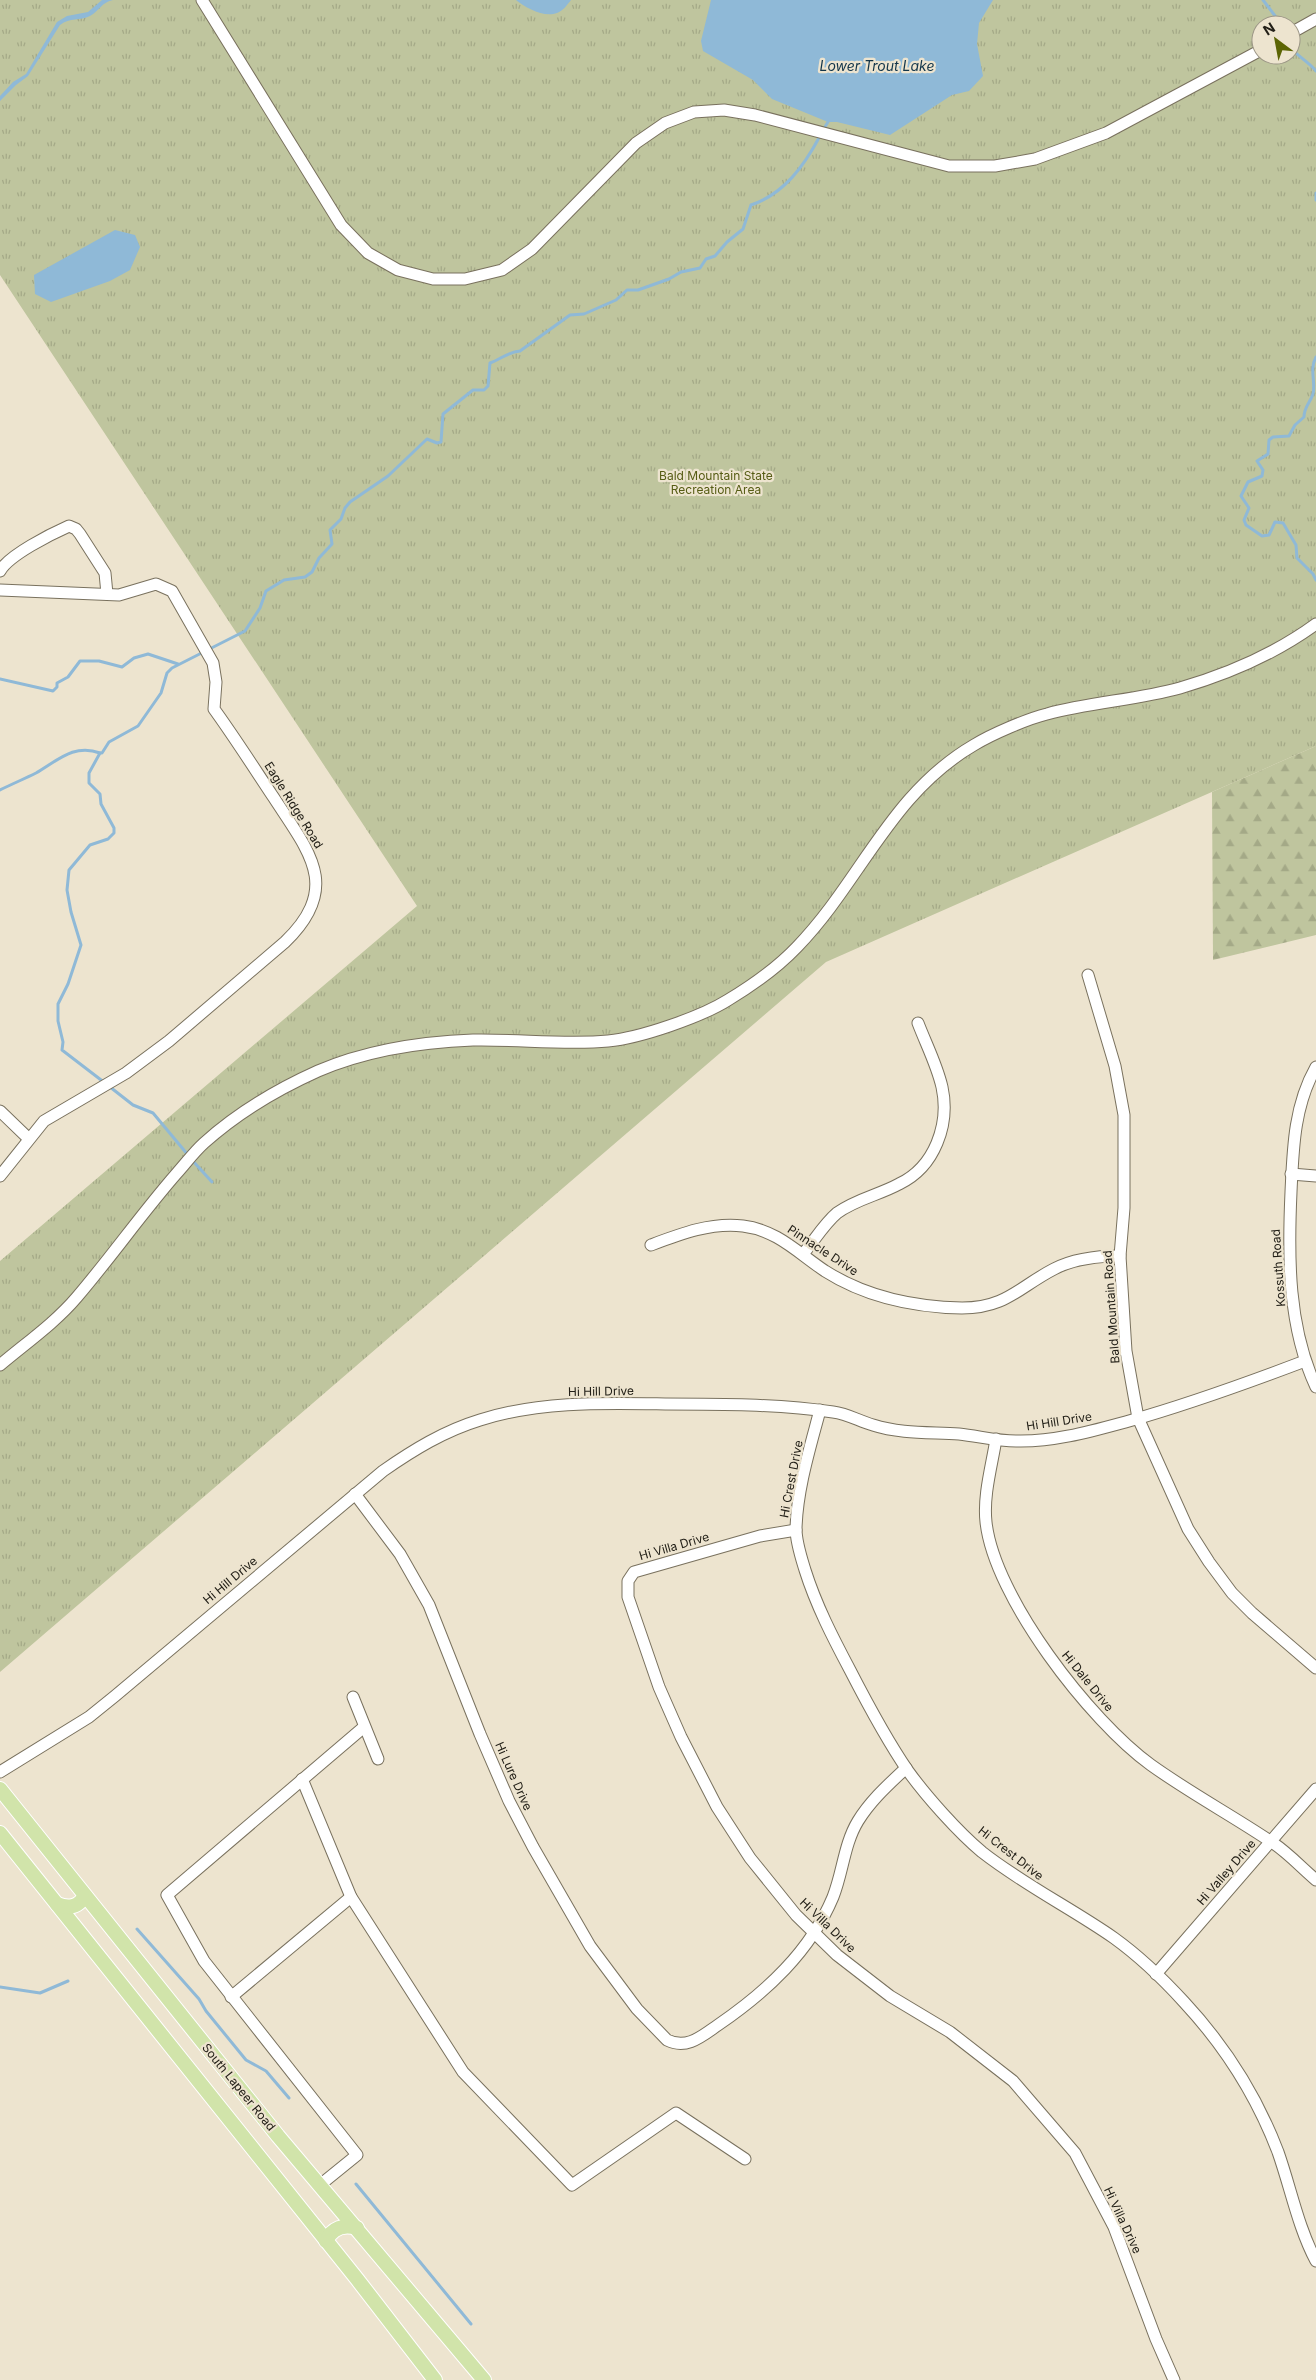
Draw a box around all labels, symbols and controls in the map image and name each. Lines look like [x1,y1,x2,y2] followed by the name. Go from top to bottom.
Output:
[1251,15,1301,65] north arrow
[1260,19,1278,39] text: N
[819,57,935,74] water label: Lower Trout Lake
[659,468,773,497] park label: Bald Mountain State Recreation Area
[261,759,327,851] street label: Eagle Ridge Road
[785,1222,861,1278] street label: Pinnacle Drive
[1268,1229,1288,1307] street label: Kossuth Road
[1100,1250,1122,1364] street label: Bald Mountain Road
[568,1383,634,1399] street label: Hi Hill Drive
[1025,1408,1093,1434] street label: Hi Hill Drive
[776,1439,806,1519] street label: Hi Crest Drive
[637,1529,711,1563] street label: Hi Villa Drive
[200,1553,260,1607] street label: Hi Hill Drive
[1059,1648,1117,1714] street label: Hi Dale Drive
[492,1739,536,1813] street label: Hi Lure Drive
[975,1823,1047,1883] street label: Hi Crest Drive
[1193,1836,1259,1908] street label: Hi Valley Drive
[797,1895,859,1955] street label: Hi Villa Drive
[199,2040,279,2134] street label: South Lapeer Road
[1101,2184,1145,2256] street label: Hi Villa Drive

